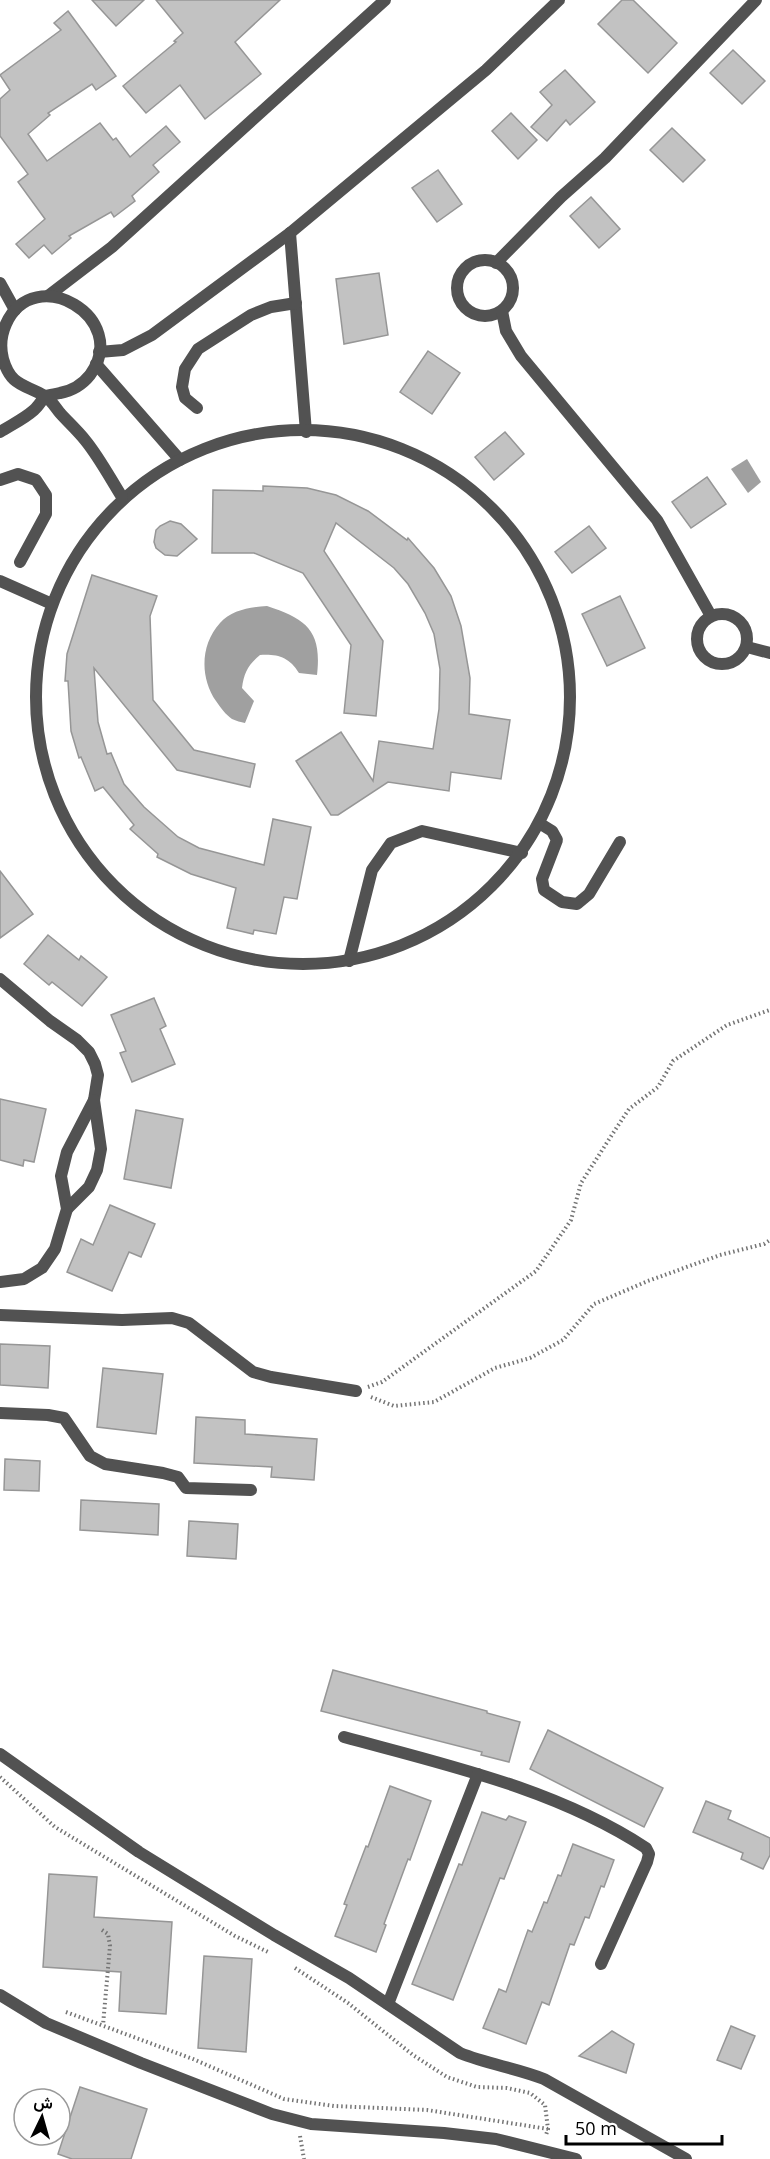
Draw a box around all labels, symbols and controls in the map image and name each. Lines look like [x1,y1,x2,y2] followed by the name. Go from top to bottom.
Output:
[12,2087,72,2147] north arrow
[33,2090,54,2114] text: ش
[566,2108,722,2146] scale bar
[575,2116,617,2140] text: 50 m

